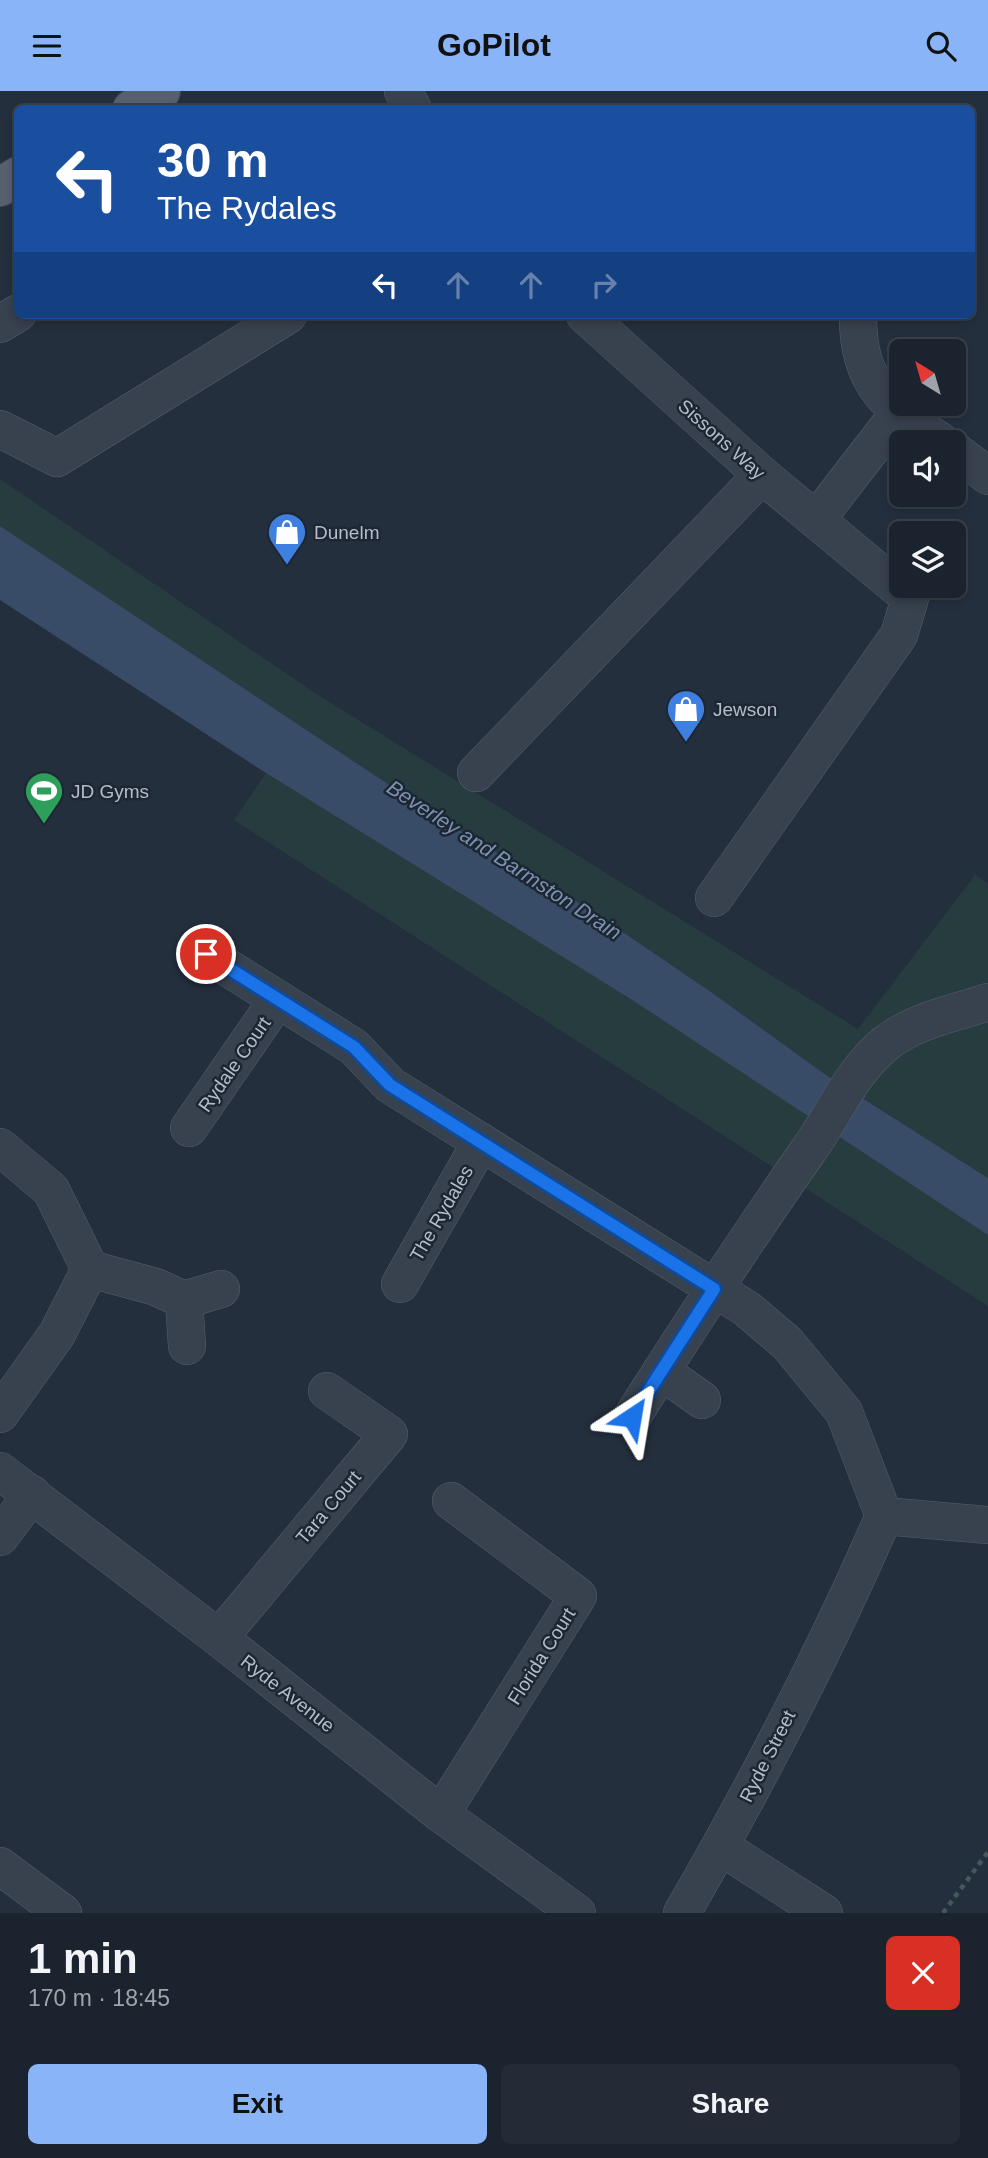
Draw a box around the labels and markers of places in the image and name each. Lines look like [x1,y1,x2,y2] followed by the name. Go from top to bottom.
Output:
[266,511,308,566] shop icon: Dunelm
[314,522,379,543] place label: Dunelm
[665,688,707,743] shop icon: Jewson
[713,699,777,720] place label: Jewson
[23,770,65,825] sports icon: JD Gyms
[71,781,149,802] place label: JD Gyms
[176,924,236,984] pin

